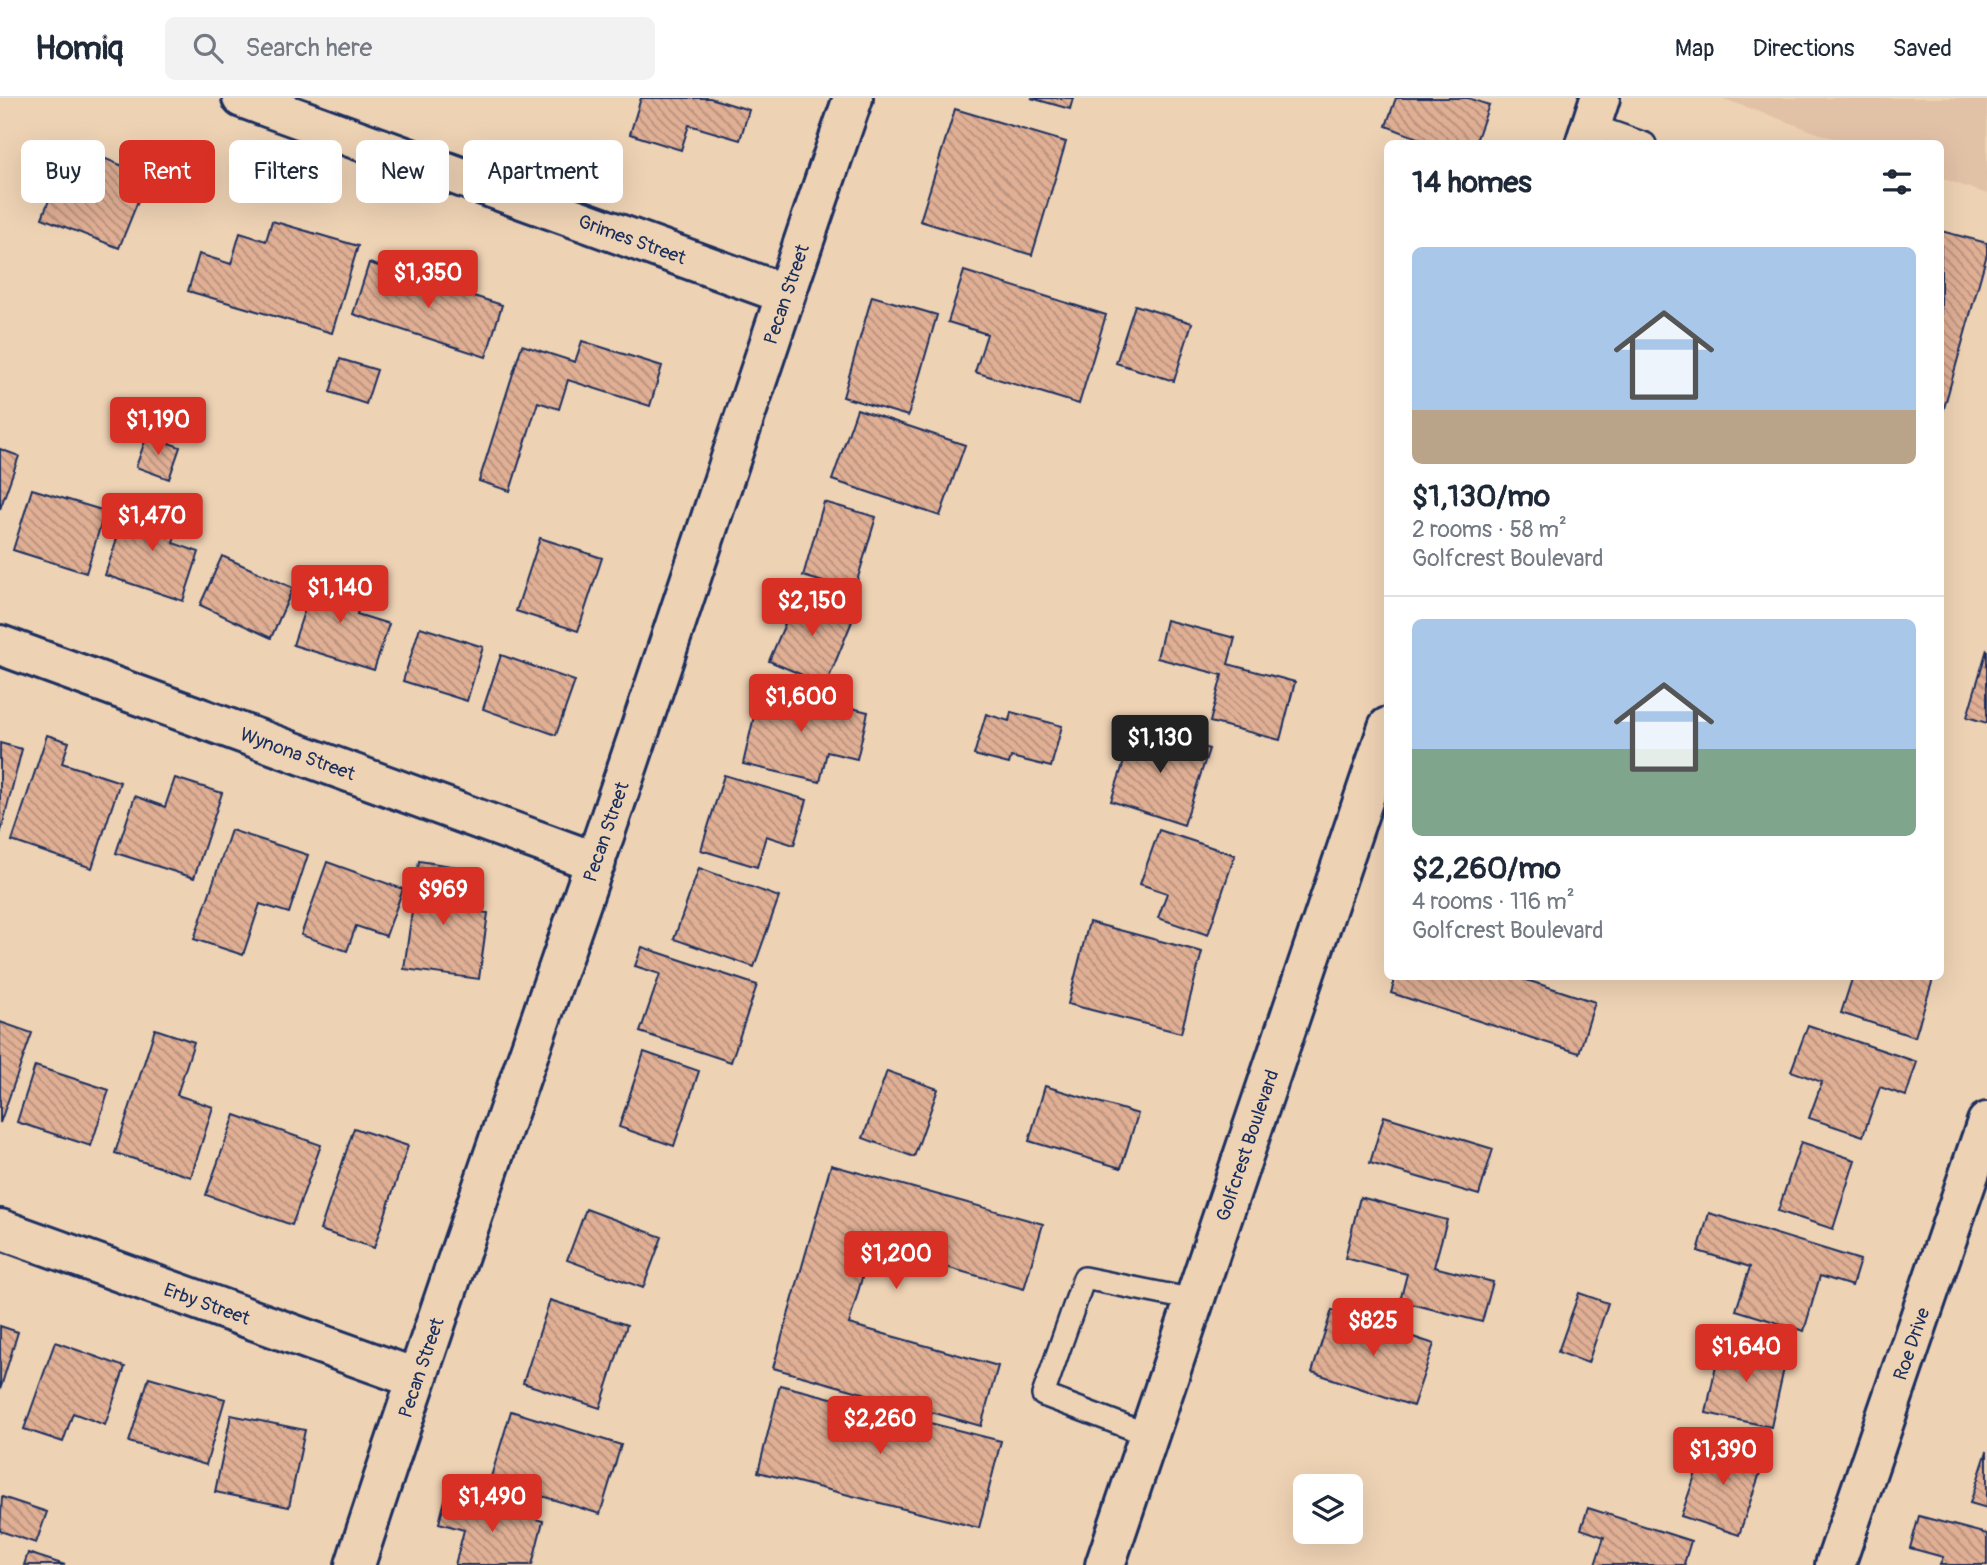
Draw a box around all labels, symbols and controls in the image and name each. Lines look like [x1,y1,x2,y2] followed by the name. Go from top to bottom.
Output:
[165,17,655,80] search box
[35,28,123,69] text: Homiq
[189,29,227,67] icon: search
[245,32,372,64] text: Search here
[1675,34,1715,63] text: Map
[1753,34,1854,63] text: Directions
[1892,34,1952,63] text: Saved
[21,140,105,203] chip: Buy
[119,140,215,203] chip: Rent
[229,140,342,203] chip: Filters
[356,140,449,203] chip: New
[463,140,623,203] chip: Apartment
[1878,163,1916,201] icon: filters
[1412,164,1532,201] text: 14 homes
[575,209,689,270] street label: Grimes Street
[759,241,815,348] street label: Pecan Street
[371,250,485,310] pin: $1,350
[394,258,462,287] text: $1,350
[1601,292,1727,418] icon: home
[101,398,215,457] pin: $1,190
[126,405,190,434] text: $1,190
[1412,478,1550,515] text: $1,130/mo
[95,494,209,553] pin: $1,470
[118,501,186,530] text: $1,470
[1412,515,1567,544] text: 2 rooms · 58 m²
[1412,544,1604,573] text: Golfcrest Boulevard
[283,566,397,625] pin: $1,140
[307,573,373,602] text: $1,140
[755,578,869,638] pin: $2,150
[778,586,846,615] text: $2,150
[1601,664,1727,790] icon: home
[744,674,858,734] pin: $1,600
[765,682,837,711] text: $1,600
[1103,716,1217,775] pin: $1,130
[237,722,359,786] street label: Wynona Street
[1128,723,1192,752] text: $1,130
[578,778,635,885] street label: Pecan Street
[1412,850,1561,887] text: $2,260/mo
[402,868,484,927] pin: $969
[418,875,468,904] text: $969
[1412,887,1575,916] text: 4 rooms · 116 m²
[1412,916,1604,945] text: Golfcrest Boulevard
[1211,1067,1284,1224] street label: Golfcrest Boulevard
[839,1232,953,1291] pin: $1,200
[860,1239,932,1268] text: $1,200
[160,1278,253,1331] street label: Erby Street
[1332,1298,1414,1358] pin: $825
[1888,1304,1936,1384] street label: Roe Drive
[1348,1306,1398,1335] text: $825
[393,1314,450,1421] street label: Pecan Street
[1689,1324,1803,1384] pin: $1,640
[1711,1332,1781,1361] text: $1,640
[823,1396,937,1456] pin: $2,260
[843,1404,917,1433] text: $2,260
[1666,1428,1780,1487] pin: $1,390
[1689,1435,1757,1464] text: $1,390
[435,1474,549,1534] pin: $1,490
[1293,1474,1363,1544] map controls
[1293,1474,1363,1544] button: layers
[458,1482,526,1511] text: $1,490

